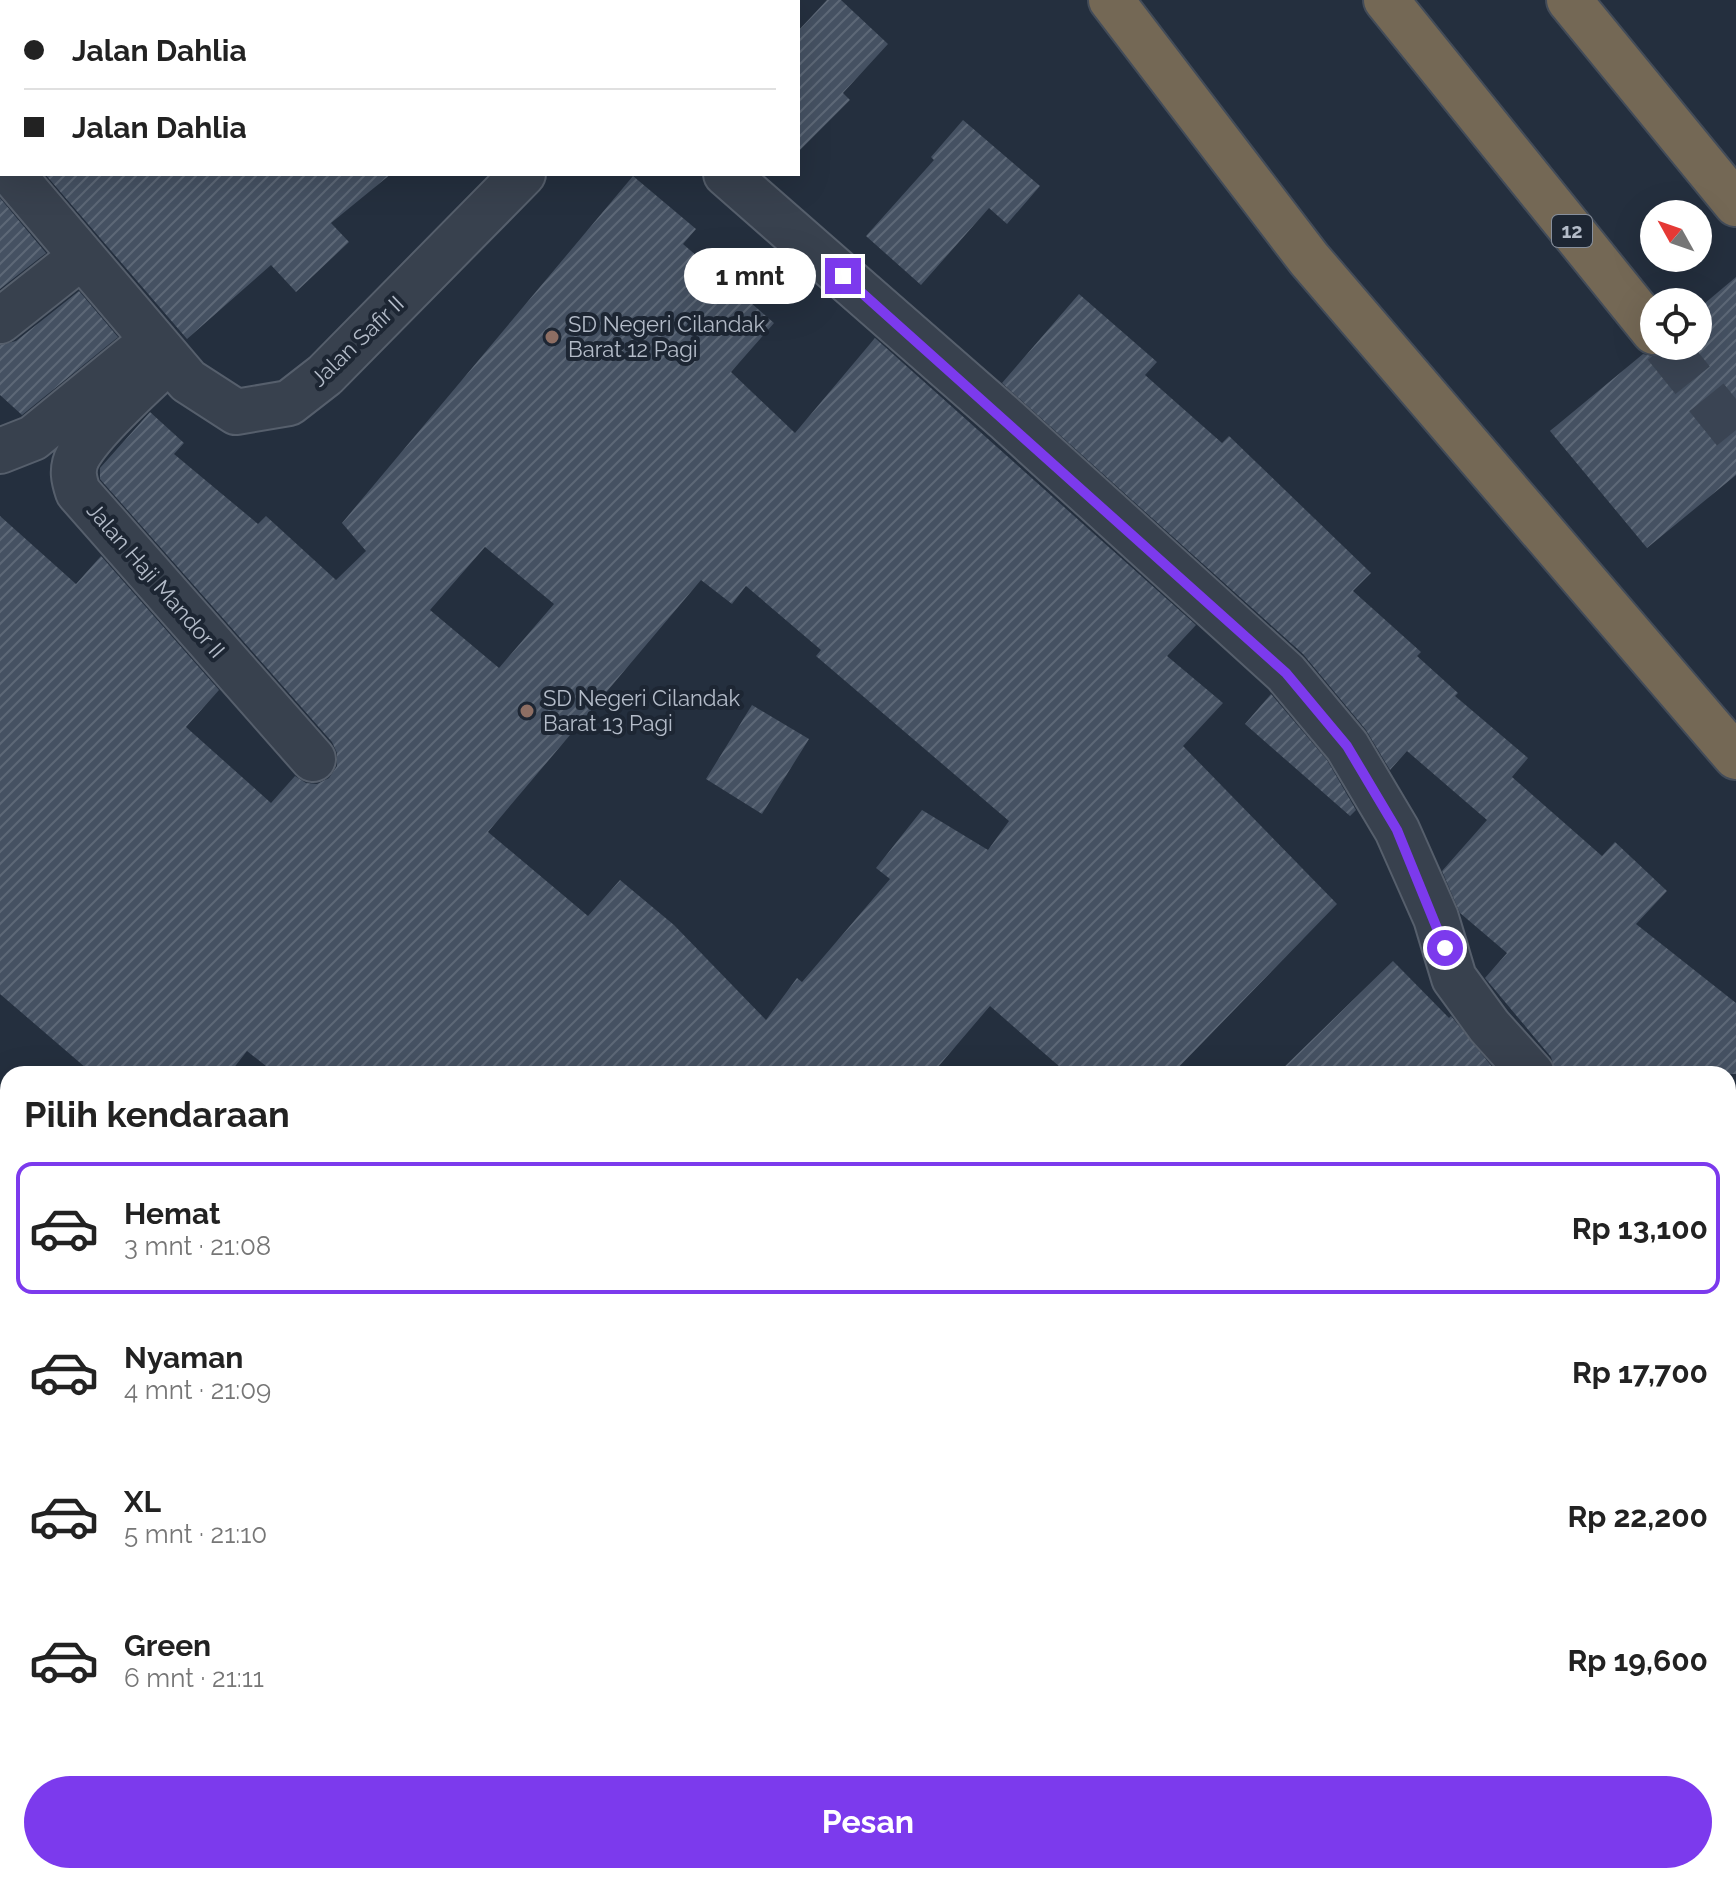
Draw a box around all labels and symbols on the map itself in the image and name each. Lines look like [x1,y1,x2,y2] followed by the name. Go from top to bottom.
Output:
[1640,200,1712,272] north arrow
[1552,215,1592,247] road number: 12
[683,248,815,304] callout: 1 mnt
[825,258,861,294] route end
[305,290,409,392] street label: Jalan Safir II
[568,311,765,362] place label: SD Negeri Cilandak Barat 12 Pagi
[543,328,561,346] marker: SD Negeri Cilandak Barat 12 Pagi
[82,497,230,663] street label: Jalan Haji Mandor II
[543,685,740,736] place label: SD Negeri Cilandak Barat 13 Pagi
[518,702,536,720] marker: SD Negeri Cilandak Barat 13 Pagi
[1427,930,1463,966] route start

